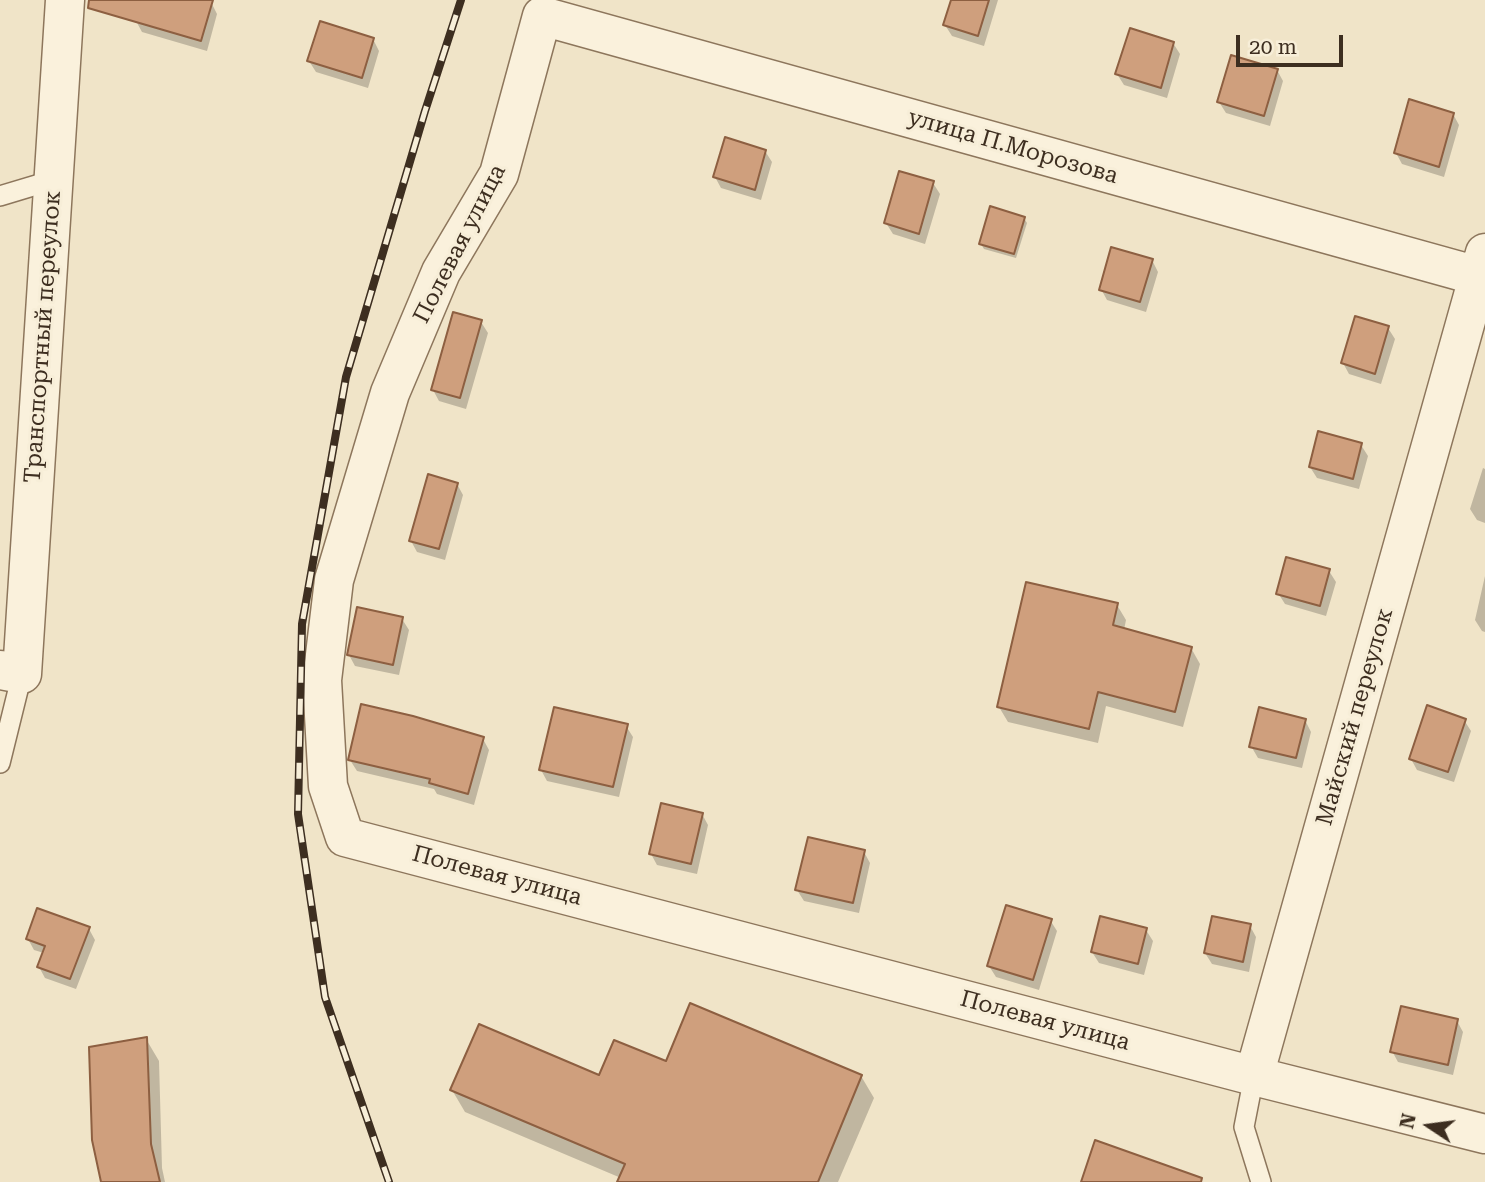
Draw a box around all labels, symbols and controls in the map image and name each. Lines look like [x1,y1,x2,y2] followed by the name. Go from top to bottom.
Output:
[1240,21,1347,65] scale bar
[1249,35,1297,59] text: 20 m
[905,104,1121,190] street label: улица П.Морозова
[408,160,512,328] street label: Полевая улица
[19,190,67,484] street label: Транспортный переулок
[1311,605,1399,829] street label: Майский переулок
[409,840,585,912] street label: Полевая улица
[957,985,1133,1057] street label: Полевая улица
[1394,1091,1464,1161] north arrow
[1395,1111,1421,1131] text: N

